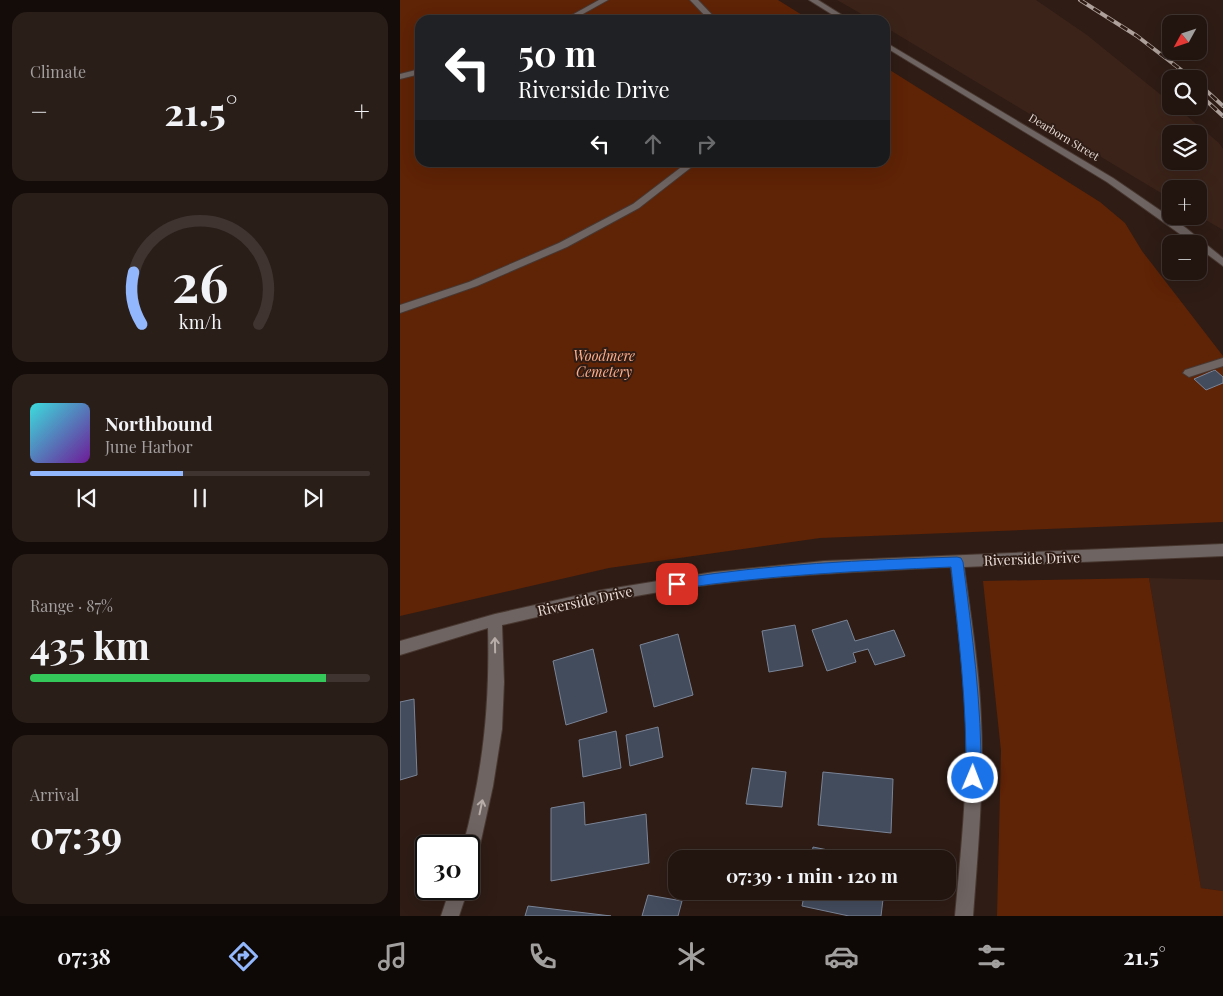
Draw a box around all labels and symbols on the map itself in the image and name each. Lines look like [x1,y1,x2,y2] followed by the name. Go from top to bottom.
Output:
[1162,15,1208,60] north arrow
[1026,110,1102,164] street label: Dearborn Street
[573,346,635,381] park label: Woodmere Cemetery
[983,547,1081,570] street label: Riverside Drive
[656,563,698,605] pin
[536,581,634,620] street label: Riverside Drive
[491,638,500,654] one-way arrow
[946,751,998,803] position arrow
[477,799,486,815] one-way arrow
[415,835,480,900] speed limit sign: 30

